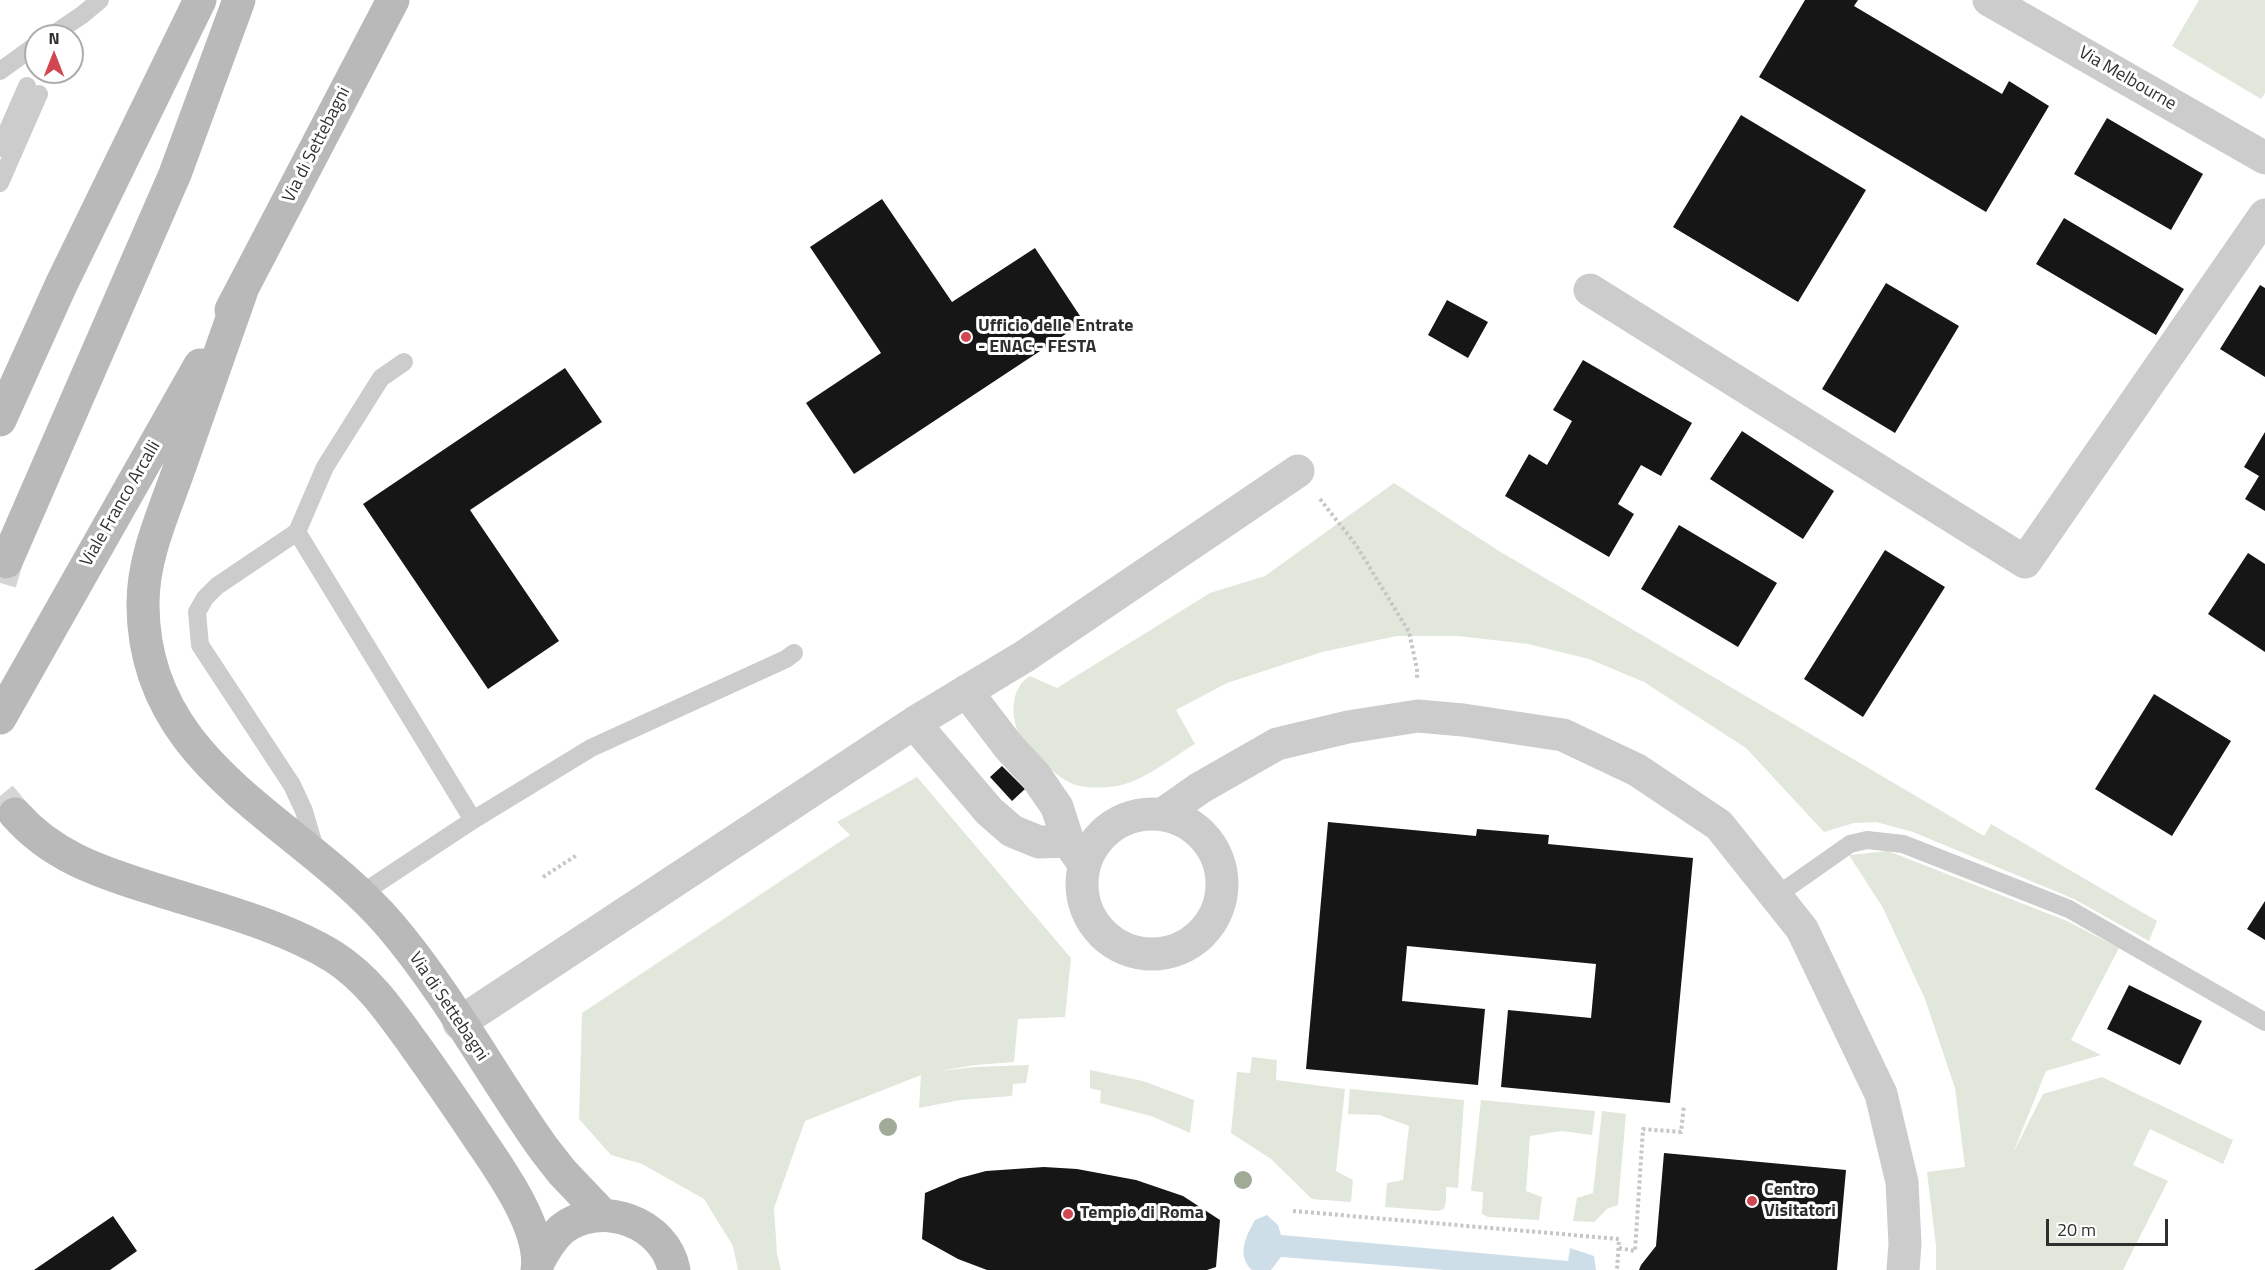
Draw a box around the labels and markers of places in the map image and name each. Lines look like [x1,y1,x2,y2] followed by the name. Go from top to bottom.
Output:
[978,316,1133,358] place label: Ufficio delle Entrate - ENAC - FESTA
[959,330,973,344] marker: Ufficio delle Entrate - ENAC - FESTA
[1764,1180,1836,1222] place label: Centro Visitatori
[1745,1194,1759,1208] marker: Centro Visitatori
[1080,1203,1204,1225] place label: Tempio di Roma
[1061,1207,1075,1221] marker: Tempio di Roma

